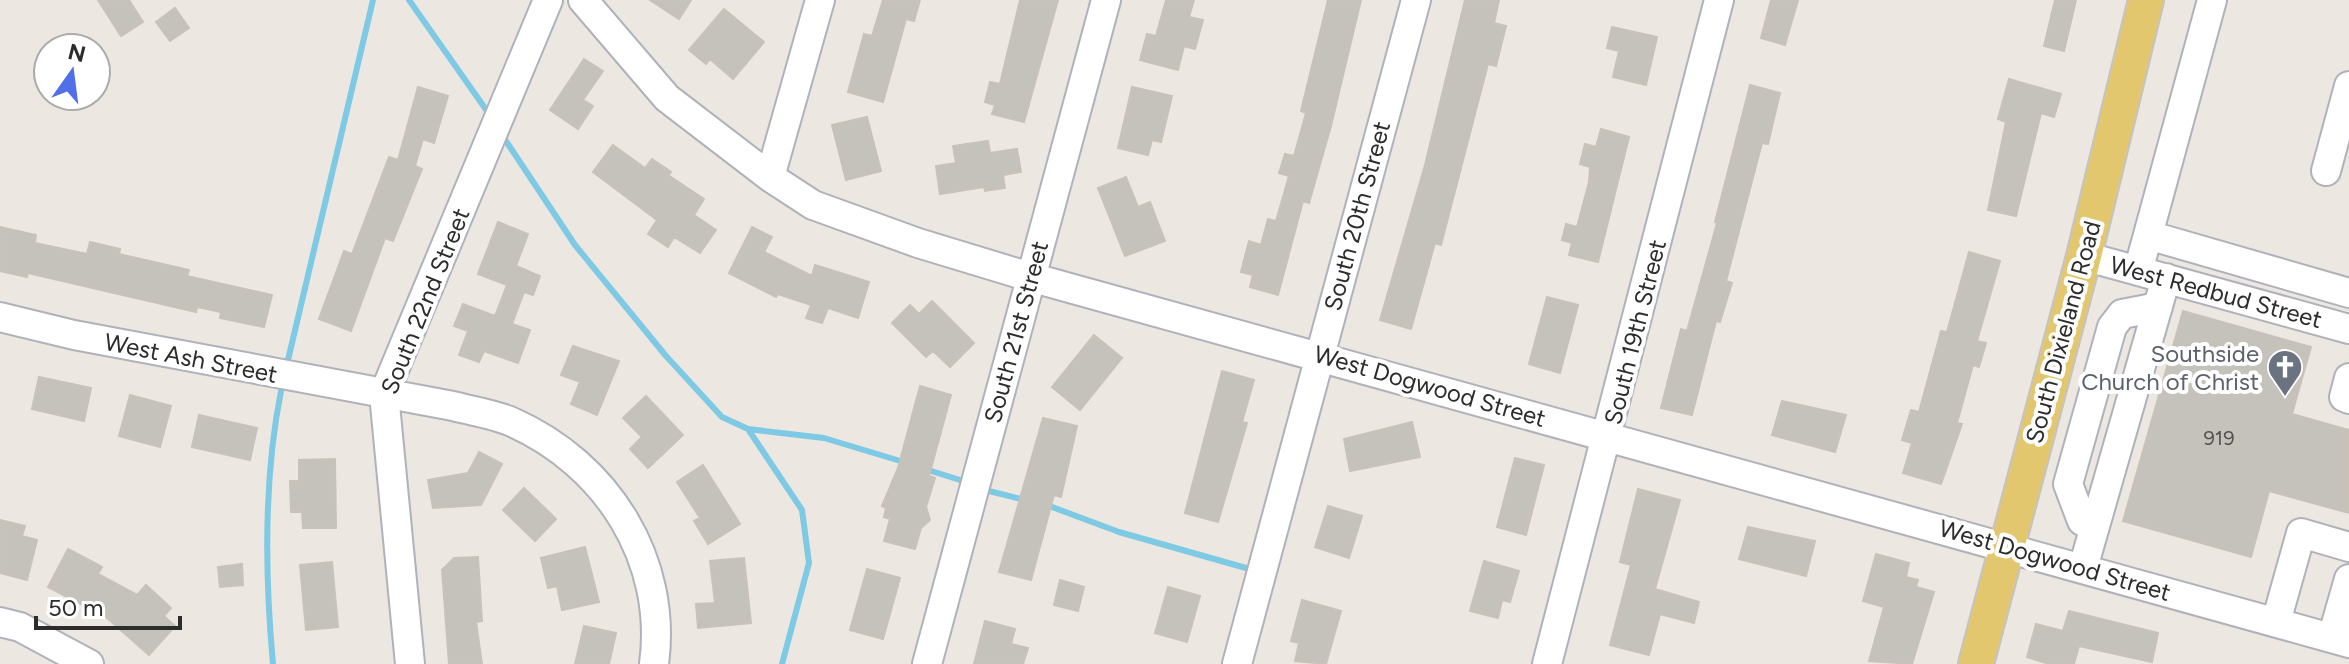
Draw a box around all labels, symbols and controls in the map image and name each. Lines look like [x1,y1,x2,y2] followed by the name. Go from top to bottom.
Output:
[32,32,112,112] north arrow
[65,38,88,68] text: N
[1318,118,1396,314] street label: South 20th Street
[374,204,476,398] street label: South 22nd Street
[2019,218,2107,446] street label: South Dixieland Road
[1598,237,1672,427] street label: South 19th Street
[978,238,1054,426] street label: South 21st Street
[2107,250,2325,334] street label: West Redbud Street
[102,327,280,389] street label: West Ash Street
[1311,339,1549,433] street label: West Dogwood Street
[2081,339,2259,396] place label: Southside Church of Christ
[2266,348,2304,398] church icon: Southside Church of Christ
[2204,426,2234,450] house number: 919
[1936,513,2174,607] street label: West Dogwood Street
[36,580,180,630] scale bar
[48,593,104,622] text: 50 m

